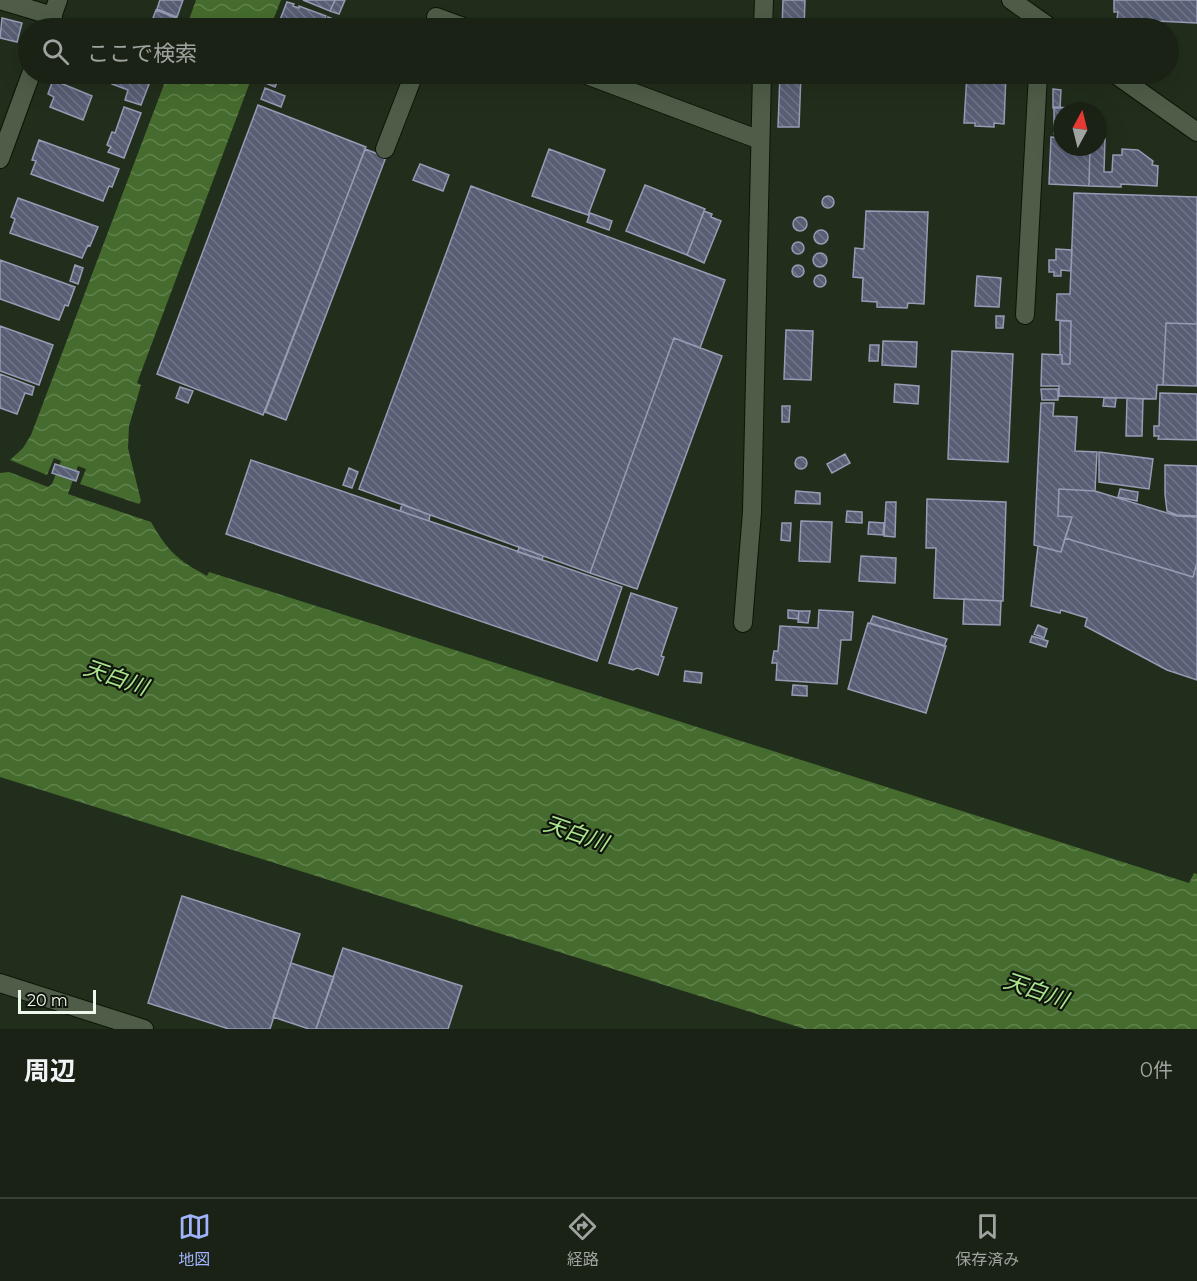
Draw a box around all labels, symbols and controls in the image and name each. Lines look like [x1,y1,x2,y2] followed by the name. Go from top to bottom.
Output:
[18,18,1179,84] search box
[39,35,72,68] icon: search
[87,40,197,67] text: ここで検索
[1053,102,1107,156] north arrow
[80,654,153,702] water label: 天白川
[540,810,613,858] water label: 天白川
[1000,967,1073,1015] water label: 天白川
[18,987,96,1014] scale bar
[27,991,68,1010] text: 20 m
[24,1055,76,1087] text: 周辺
[1140,1058,1173,1082] text: 0件
[178,1210,211,1270] tab: 地図
[566,1210,599,1270] tab: 経路
[955,1210,1019,1270] tab: 保存済み

